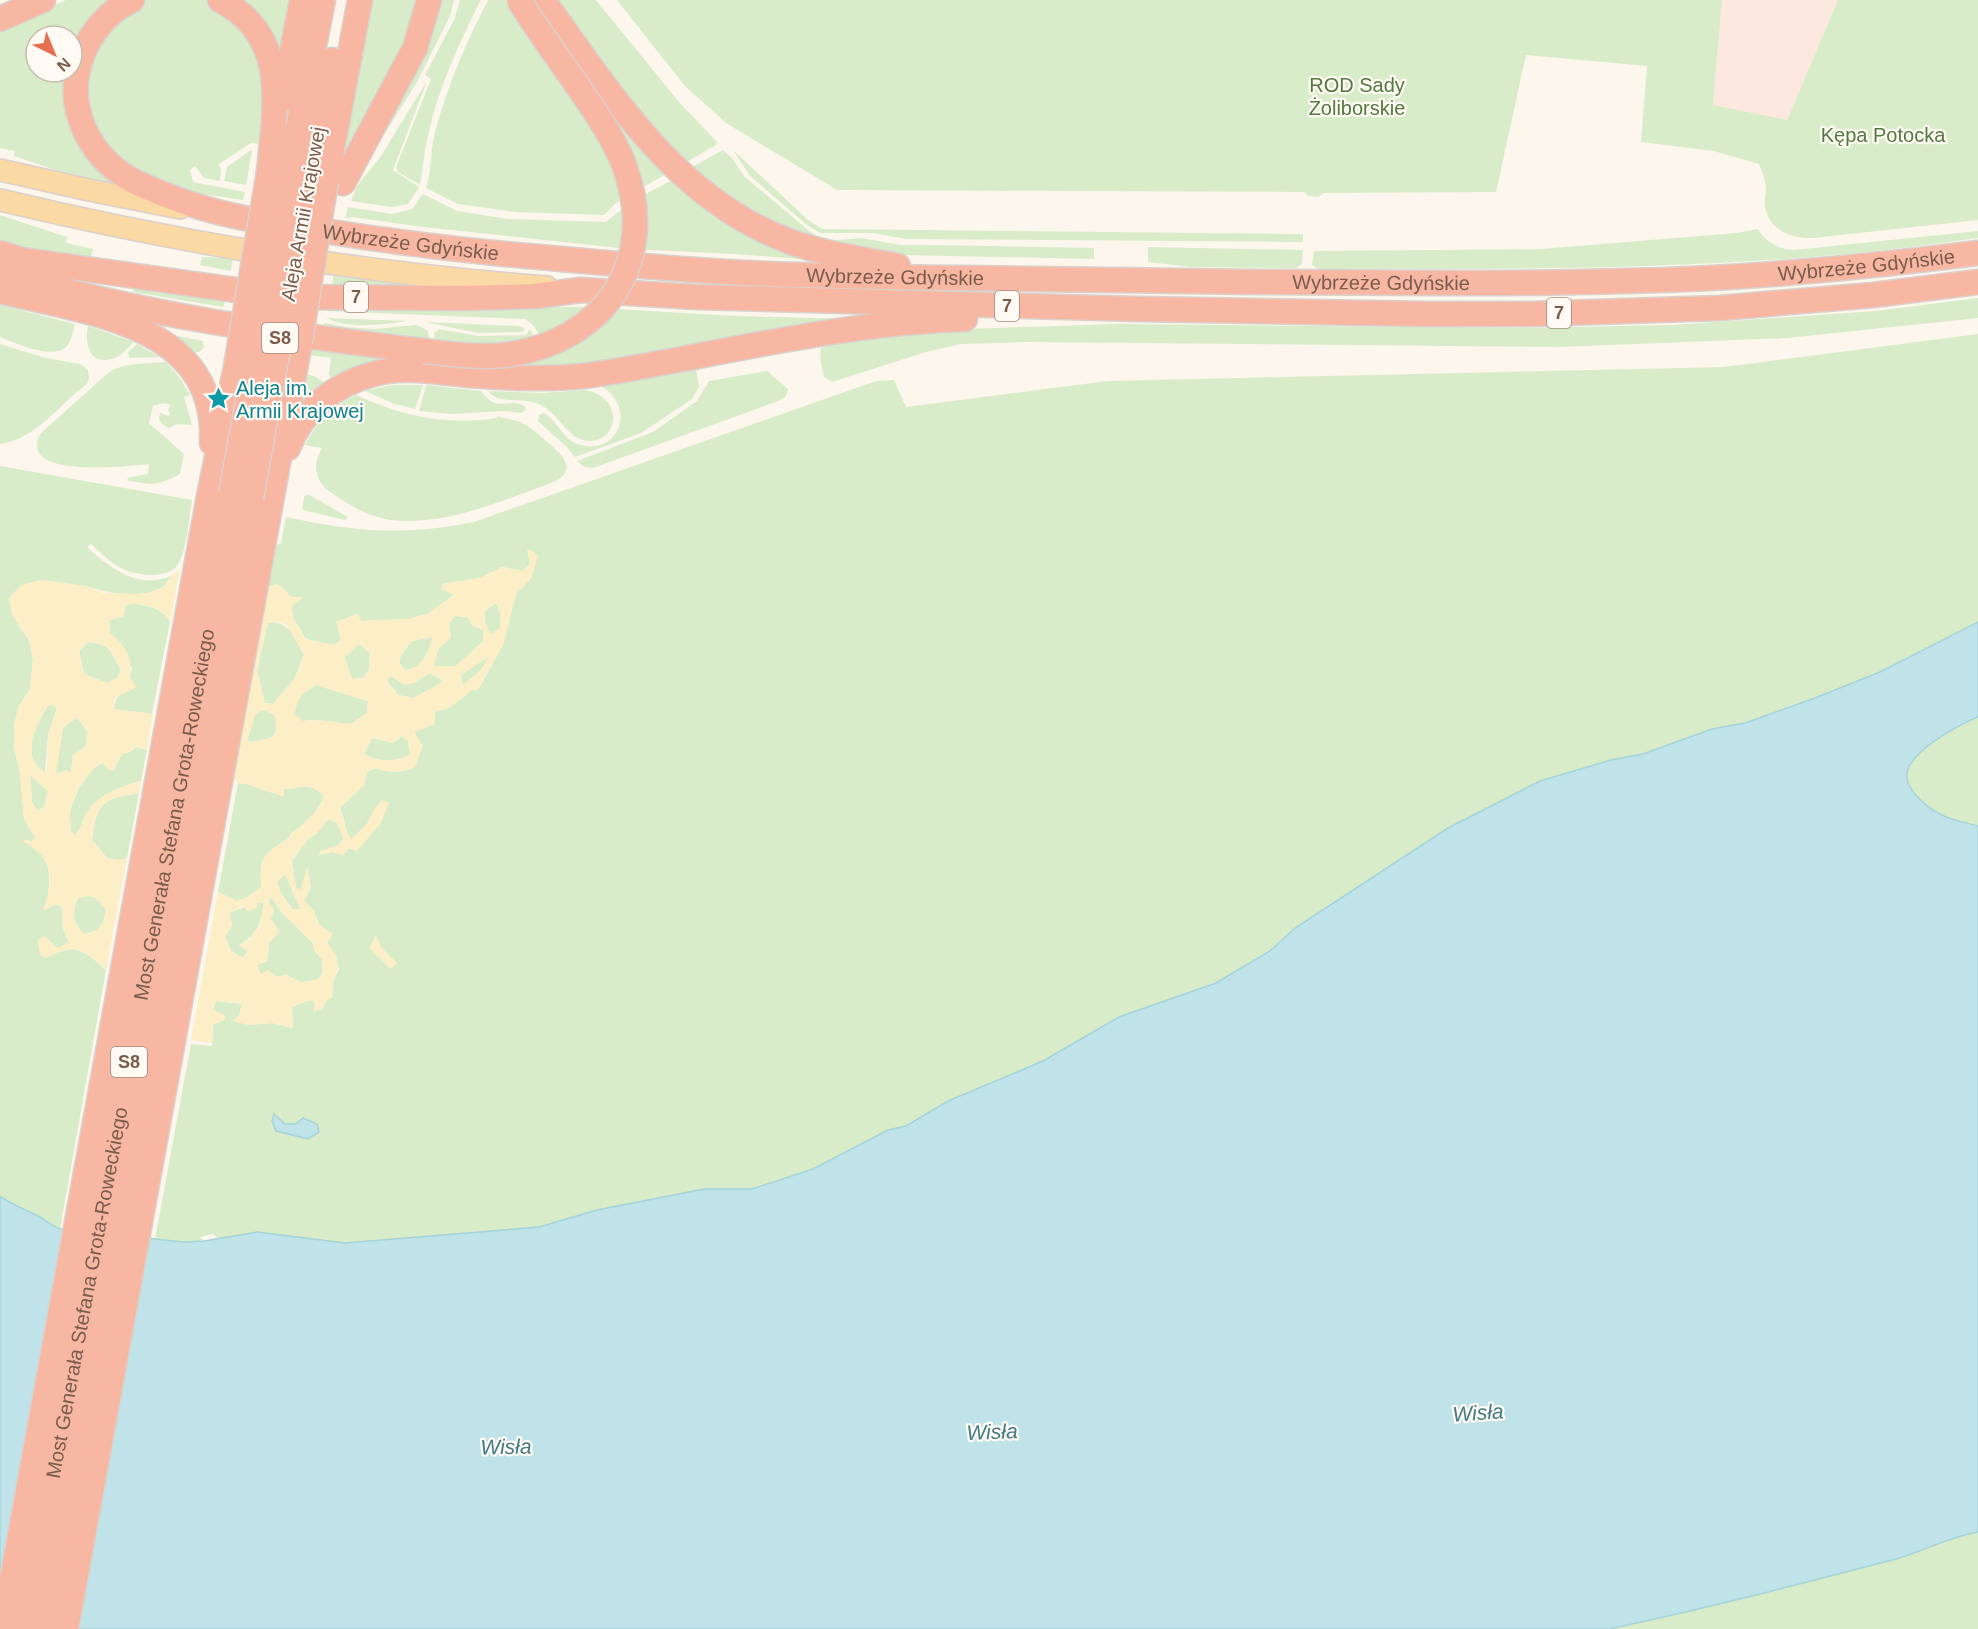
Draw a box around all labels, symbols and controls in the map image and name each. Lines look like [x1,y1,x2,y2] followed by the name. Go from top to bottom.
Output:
[24,24,84,84] north arrow
[54,54,74,75] text: N
[1309,74,1405,119] park label: ROD Sady Żoliborskie
[1821,124,1946,146] park label: Kępa Potocka
[277,125,329,303] street label: Aleja Armii Krajowej
[321,220,500,264] street label: Wybrzeże Gdyńskie
[1777,245,1956,285] street label: Wybrzeże Gdyńskie
[806,264,984,289] street label: Wybrzeże Gdyńskie
[1292,271,1470,294] street label: Wybrzeże Gdyńskie
[344,282,368,312] road number: 7
[995,291,1019,321] road number: 7
[1547,298,1571,328] road number: 7
[262,323,298,353] road number: S8
[236,377,364,422] place label: Aleja im. Armii Krajowej
[205,386,231,412] place icon: Aleja im. Armii Krajowej
[130,627,218,1002] street label: Most Generała Stefana Grota-Roweckiego
[111,1047,147,1077] road number: S8
[42,1105,132,1480] street label: Most Generała Stefana Grota-Roweckiego
[1452,1399,1504,1426] water label: Wisła
[966,1419,1018,1444] water label: Wisła
[480,1435,532,1458] water label: Wisła

